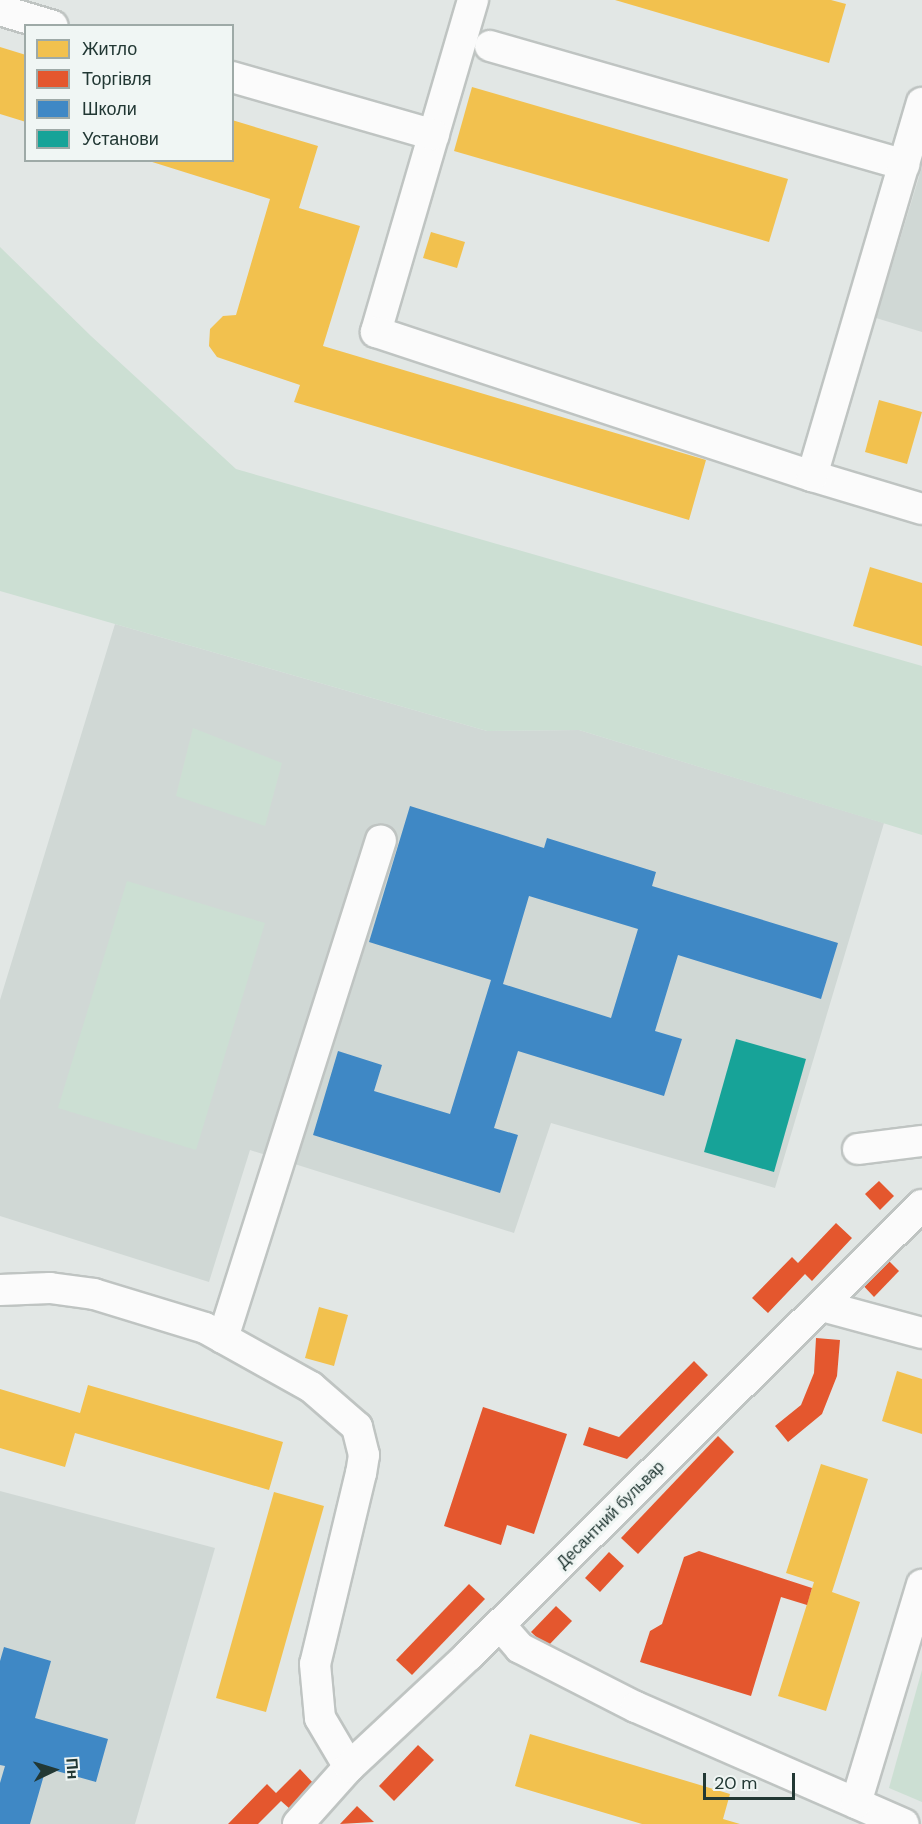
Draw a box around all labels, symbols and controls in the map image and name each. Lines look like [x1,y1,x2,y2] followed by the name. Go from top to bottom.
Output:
[24,24,234,162] legend
[82,37,137,61] text: Житло
[82,67,152,91] text: Торгівля
[82,97,137,121] text: Школи
[82,127,159,151] text: Установи
[553,1457,669,1573] street label: Десантний бульвар
[24,1740,84,1800] north arrow
[61,1757,84,1780] text: Пн
[706,1761,798,1799] scale bar
[714,1771,757,1795] text: 20 m

